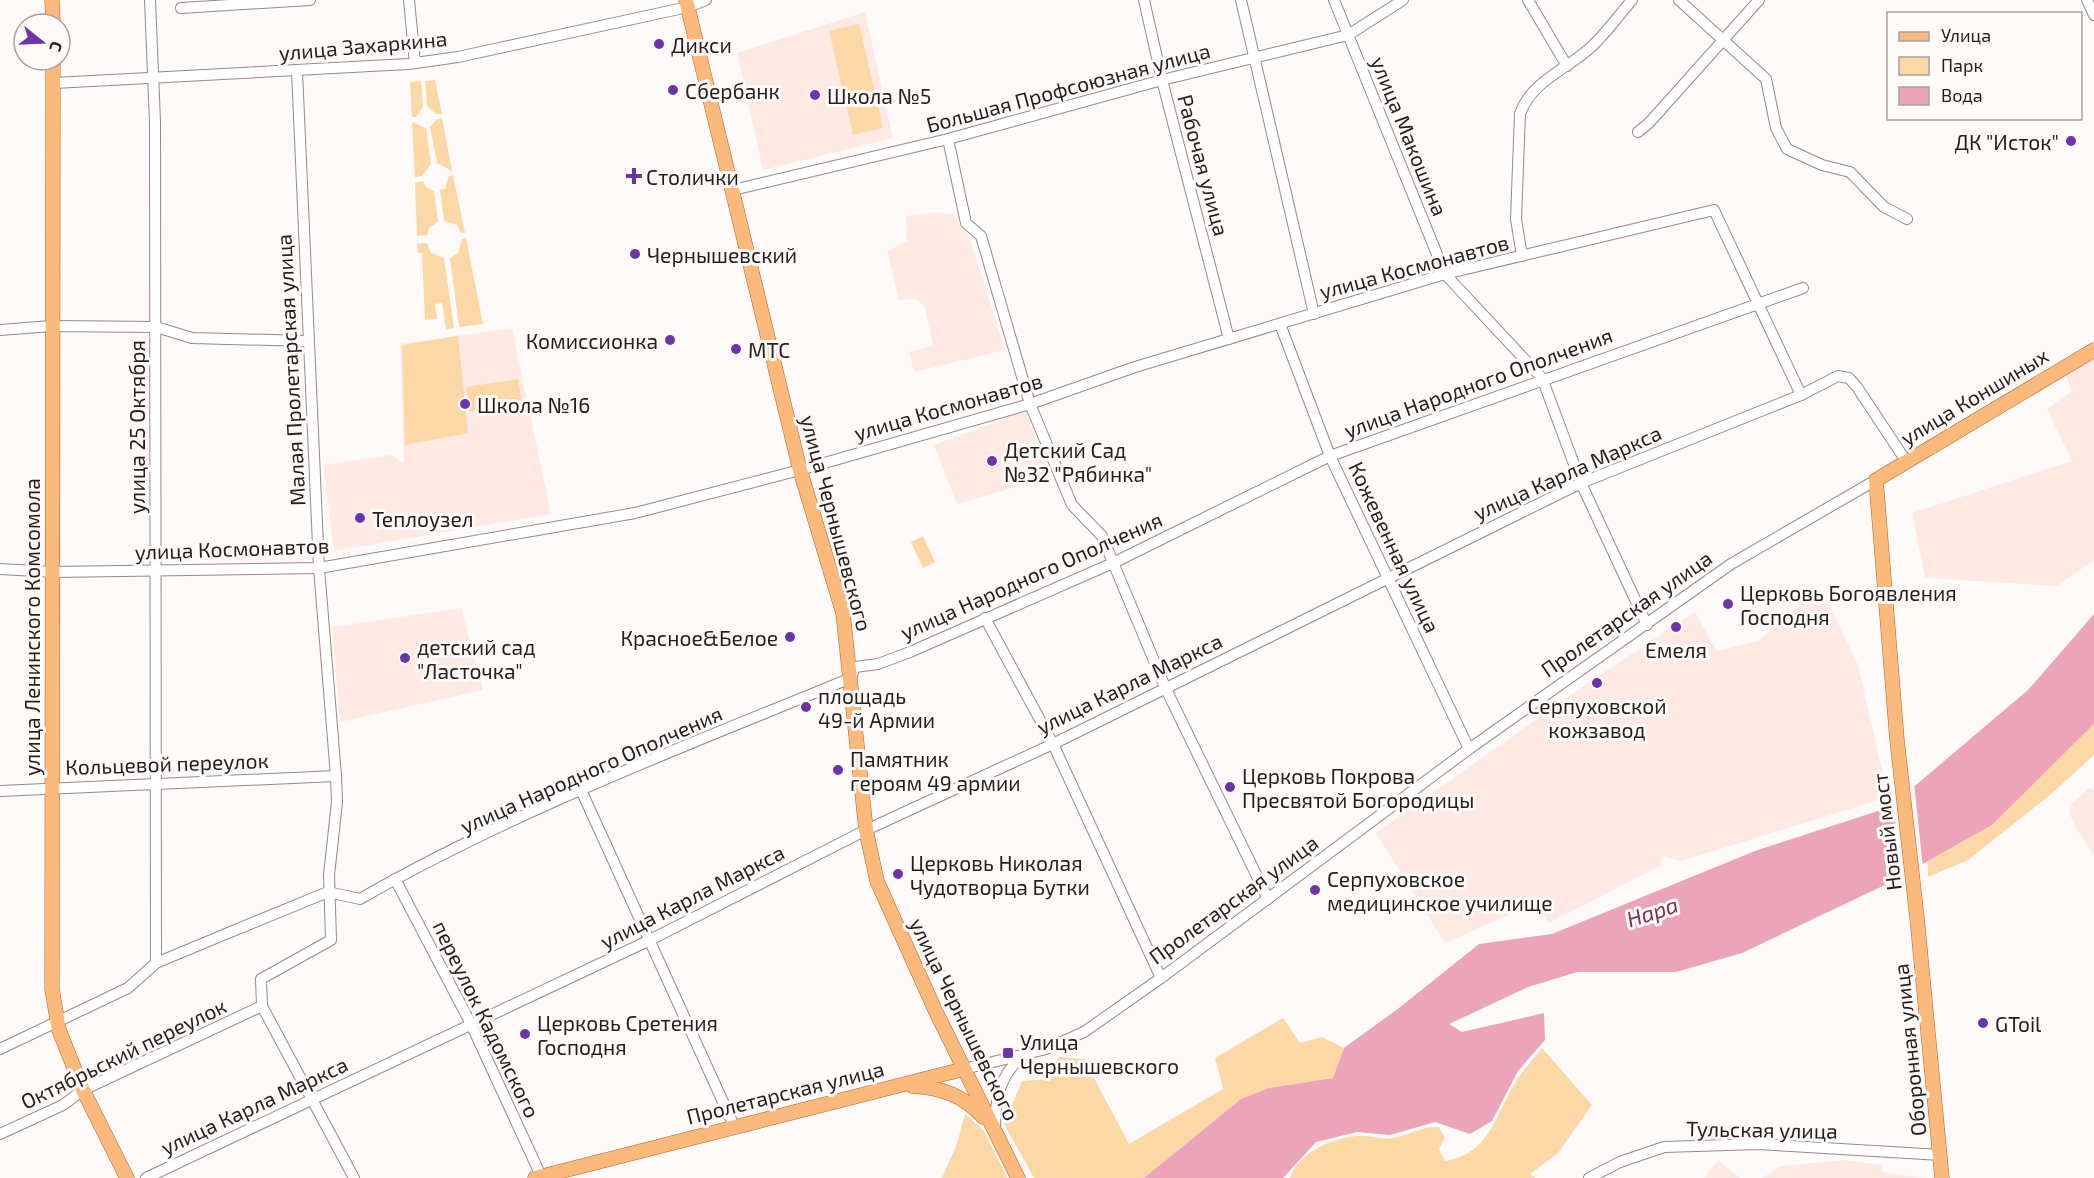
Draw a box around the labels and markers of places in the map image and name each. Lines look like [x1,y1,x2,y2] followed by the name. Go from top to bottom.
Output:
[671,32,732,57] place label: Дикси
[652,37,666,51] marker: Дикси
[685,78,780,103] place label: Сбербанк
[666,83,680,97] marker: Сбербанк
[827,83,931,108] place label: Школа №5
[808,88,822,102] marker: Школа №5
[1954,129,2059,154] place label: ДК "Исток"
[2064,134,2078,148] marker: ДК "Исток"
[646,164,739,189] place label: Столички
[627,169,641,183] marker: Столички
[647,242,797,267] place label: Чернышевский
[628,247,642,261] marker: Чернышевский
[526,328,658,353] place label: Комиссионка
[663,333,677,347] marker: Комиссионка
[748,337,790,362] place label: МТС
[729,342,743,356] marker: МТС
[477,392,590,417] place label: Школа №16
[458,397,472,411] marker: Школа №16
[1004,437,1152,486] place label: Детский Сад №32 "Рябинка"
[985,454,999,468] marker: Детский Сад №32 "Рябинка"
[372,506,474,532] place label: Теплоузел
[353,511,367,525] marker: Теплоузел
[1740,580,1957,629] place label: Церковь Богоявления Господня
[1721,597,1735,611] marker: Церковь Богоявления Господня
[1669,620,1683,634] marker: Емеля
[620,625,778,650] place label: Красное&Белое
[783,630,797,644] marker: Красное&Белое
[417,634,535,683] place label: детский сад "Ласточка"
[1645,637,1707,662] place label: Емеля
[398,651,412,665] marker: детский сад "Ласточка"
[1590,676,1604,690] marker: Серпуховской кожзавод
[818,683,935,732] place label: площадь 49-й Армии
[1528,693,1666,742] place label: Серпуховской кожзавод
[799,700,813,714] marker: площадь 49-й Армии
[850,746,1021,795] place label: Памятник героям 49 армии
[831,763,845,777] marker: Памятник героям 49 армии
[1242,763,1474,812] place label: Церковь Покрова Пресвятой Богородицы
[1223,780,1237,794] marker: Церковь Покрова Пресвятой Богородицы
[910,850,1090,900] place label: Церковь Николая Чудотворца Бутки
[1327,866,1553,916] place label: Серпуховское медицинское училище
[891,867,905,881] marker: Церковь Николая Чудотворца Бутки
[1308,883,1322,897] marker: Серпуховское медицинское училище
[537,1010,718,1059] place label: Церковь Сретения Господня
[1995,1011,2042,1036] place label: GToil
[1976,1016,1990,1030] marker: GToil
[518,1027,532,1041] marker: Церковь Сретения Господня
[1020,1029,1179,1078] place label: Улица Чернышевского
[1001,1046,1015,1060] marker: Улица Чернышевского

